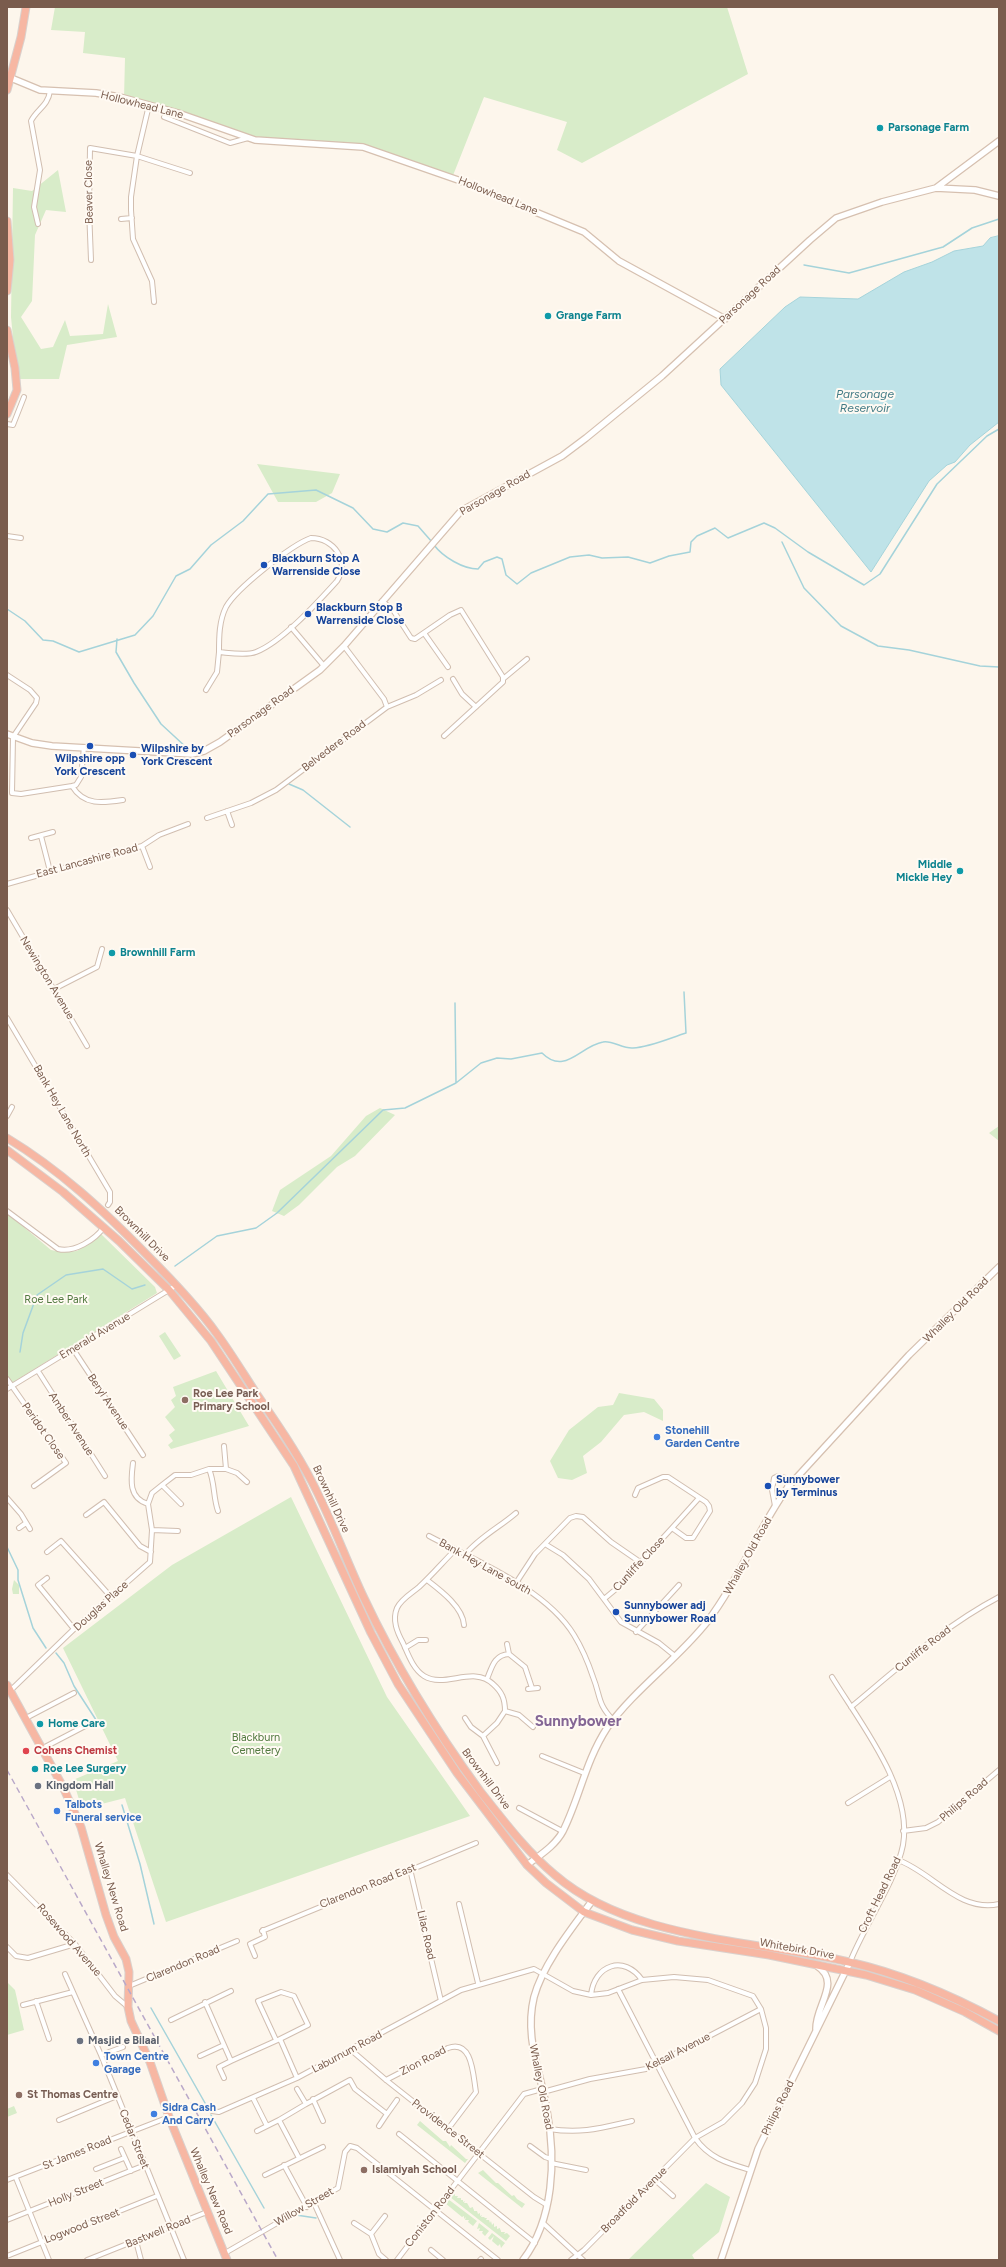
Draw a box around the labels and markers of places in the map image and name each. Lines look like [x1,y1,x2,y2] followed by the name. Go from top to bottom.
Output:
[888,121,969,135] place label: Parsonage Farm
[875,123,885,133] marker: Parsonage Farm
[556,309,621,323] place label: Grange Farm
[543,311,553,321] marker: Grange Farm
[272,552,360,578] place label: Blackburn Stop A Warrenside Close
[259,560,269,570] marker: Blackburn Stop A Warrenside Close
[316,601,404,627] place label: Blackburn Stop B Warrenside Close
[303,609,313,619] marker: Blackburn Stop B Warrenside Close
[85,741,95,751] marker: Wilpshire opp York Crescent
[141,742,212,768] place label: Wilpshire by York Crescent
[128,750,138,760] marker: Wilpshire by York Crescent
[54,752,126,778] place label: Wilpshire opp York Crescent
[896,858,952,884] place label: Middle Mickle Hey
[955,866,965,876] marker: Middle Mickle Hey
[120,946,195,960] place label: Brownhill Farm
[107,948,117,958] marker: Brownhill Farm
[193,1387,270,1413] place label: Roe Lee Park Primary School
[180,1395,190,1405] marker: Roe Lee Park Primary School
[665,1424,740,1450] place label: Stonehill Garden Centre
[652,1432,662,1442] marker: Stonehill Garden Centre
[776,1473,840,1499] place label: Sunnybower by Terminus
[763,1481,773,1491] marker: Sunnybower by Terminus
[624,1599,716,1625] place label: Sunnybower adj Sunnybower Road
[611,1607,621,1617] marker: Sunnybower adj Sunnybower Road
[48,1717,105,1731] place label: Home Care
[35,1719,45,1729] marker: Home Care
[34,1744,117,1758] place label: Cohens Chemist
[21,1746,31,1756] marker: Cohens Chemist
[43,1762,126,1776] place label: Roe Lee Surgery
[30,1764,40,1774] marker: Roe Lee Surgery
[46,1779,114,1793] place label: Kingdom Hall
[33,1781,43,1791] marker: Kingdom Hall
[65,1798,141,1824] place label: Talbots Funeral service
[52,1806,62,1816] marker: Talbots Funeral service
[88,2034,159,2048] place label: Masjid e Bilaal
[75,2036,85,2046] marker: Masjid e Bilaal
[104,2050,169,2076] place label: Town Centre Garage
[91,2058,101,2068] marker: Town Centre Garage
[27,2088,118,2102] place label: St Thomas Centre
[14,2090,24,2100] marker: St Thomas Centre
[162,2101,216,2127] place label: Sidra Cash And Carry
[149,2109,159,2119] marker: Sidra Cash And Carry
[372,2163,457,2177] place label: Islamiyah School
[359,2165,369,2175] marker: Islamiyah School

